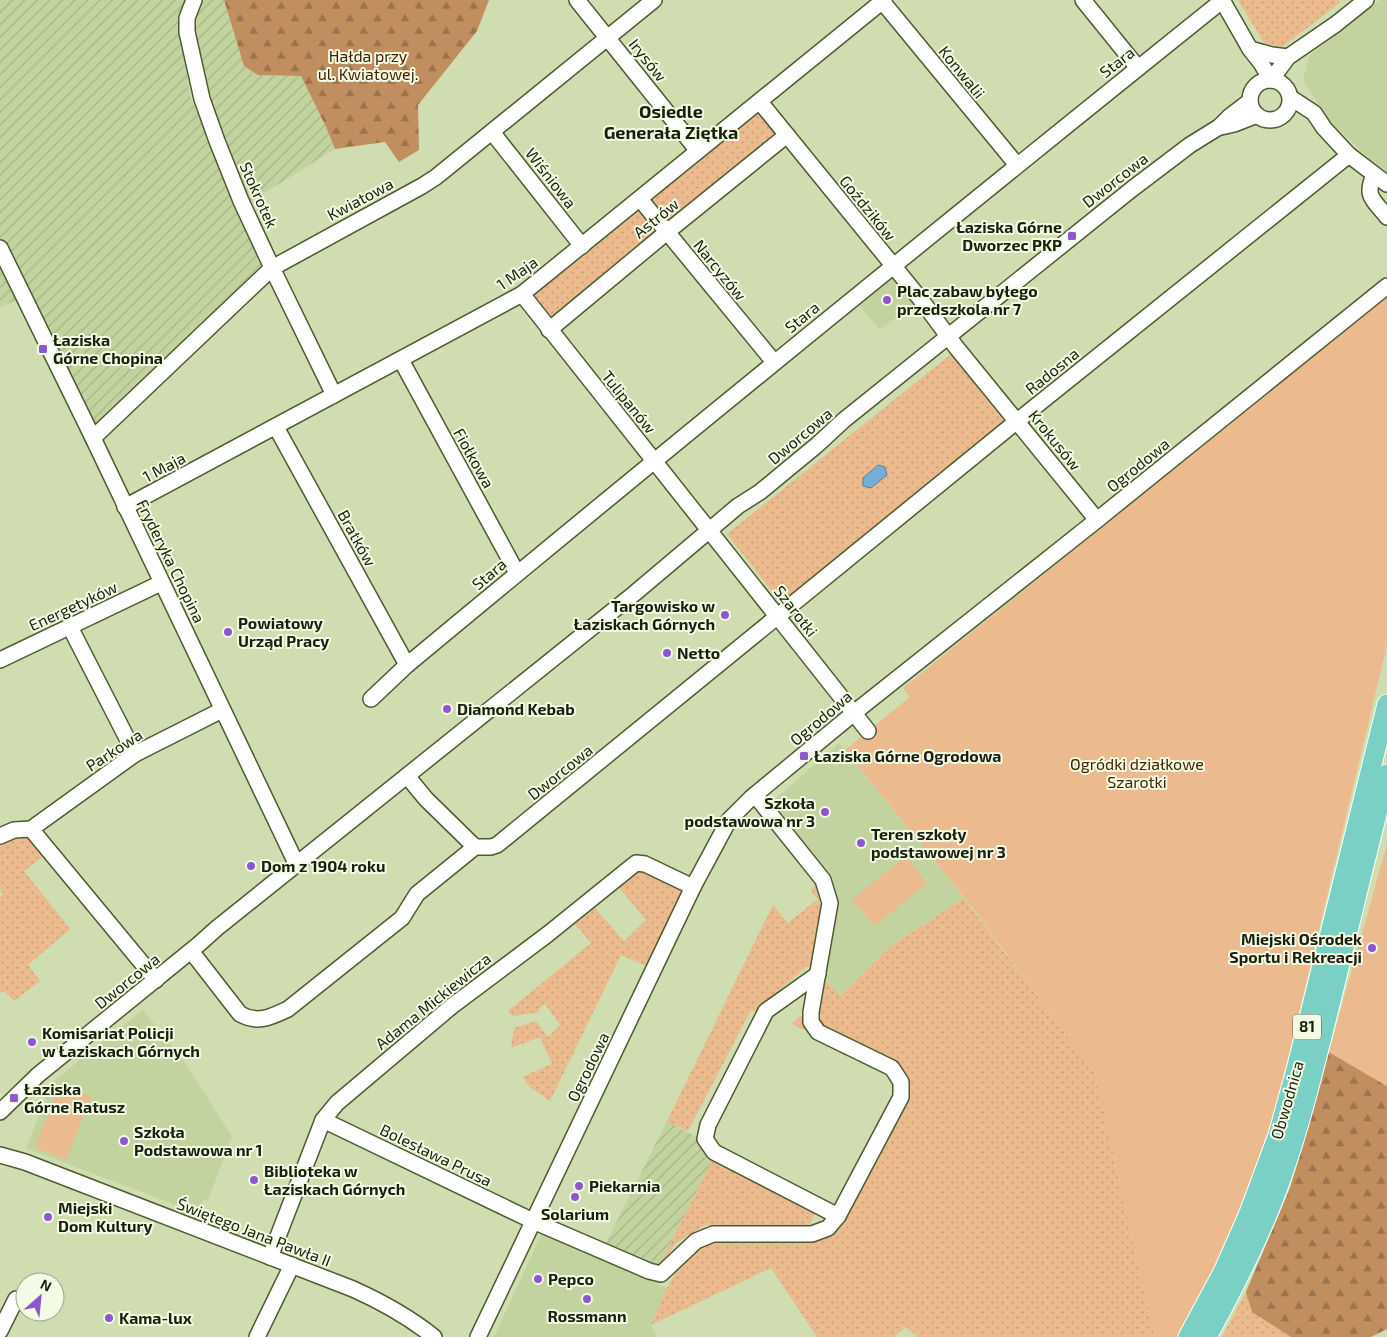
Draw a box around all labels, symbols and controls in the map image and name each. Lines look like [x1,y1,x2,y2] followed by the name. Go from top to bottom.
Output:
[625,34,671,85] street label: Irysów
[935,42,989,102] street label: Konwalii
[1095,42,1138,81] street label: Stara
[318,46,418,84] park label: Hałda przy ul. Kwiatowej.
[604,100,738,143] district label: Osiedle Generała Ziętka
[522,144,581,212] street label: Wiśniowa
[1078,148,1151,211] street label: Dworcowa
[236,159,282,231] street label: Stokrotek
[836,171,901,244] street label: Goździków
[323,173,396,224] street label: Kwiatowa
[629,194,682,242] street label: Astrów
[956,217,1062,254] place label: Łaziska Górne Dworzec PKP
[1066,230,1078,242] marker: Łaziska Górne Dworzec PKP
[690,235,751,304] street label: Narcyzów
[493,252,541,294] street label: 1 Maja
[897,281,1038,318] place label: Plac zabaw byłego przedszkola nr 7
[881,294,893,306] marker: Plac zabaw byłego przedszkola nr 7
[781,297,823,336] street label: Stara
[53,330,163,367] place label: Łaziska Górne Chopina
[37,343,49,355] marker: Łaziska Górne Chopina
[1021,343,1082,398] street label: Radosna
[598,366,660,437] street label: Tulipanów
[764,403,836,468] street label: Dworcowa
[1025,406,1086,474] street label: Krokusów
[450,424,499,491] street label: Fiołkowa
[1103,434,1173,496] street label: Ogrodowa
[139,447,189,487] street label: 1 Maja
[133,496,210,626] street label: Fryderyka Chopina
[334,506,381,569] street label: Bratków
[468,554,510,593] street label: Stara
[26,577,120,634] street label: Energetyków
[771,581,822,640] street label: Szarotki
[574,596,715,634] place label: Targowisko w Łaziskach Górnych
[719,609,731,621] marker: Targowisko w Łaziskach Górnych
[238,613,329,651] place label: Powiatowy Urząd Pracy
[222,626,234,638] marker: Powiatowy Urząd Pracy
[677,643,720,662] place label: Netto
[661,647,673,659] marker: Netto
[786,686,856,749] street label: Ogrodowa
[457,699,575,718] place label: Diamond Kebab
[441,703,453,715] marker: Diamond Kebab
[82,724,146,775] street label: Parkowa
[524,740,596,803] street label: Dworcowa
[814,746,1001,765] place label: Łaziska Górne Ogrodowa
[798,750,810,762] marker: Łaziska Górne Ogrodowa
[1070,754,1204,791] park label: Ogródki działkowe Szarotki
[685,793,815,830] place label: Szkoła podstawowa nr 3
[819,806,831,818] marker: Szkoła podstawowa nr 3
[871,824,1006,861] place label: Teren szkoły podstawowej nr 3
[855,837,867,849] marker: Teren szkoły podstawowej nr 3
[261,856,385,875] place label: Dom z 1904 roku
[245,860,257,872] marker: Dom z 1904 roku
[1229,929,1362,966] place label: Miejski Ośrodek Sportu i Rekreacji
[1366,942,1378,954] marker: Miejski Ośrodek Sportu i Rekreacji
[371,948,494,1053] street label: Adama Mickiewicza
[91,949,163,1012] street label: Dworcowa
[1293,1014,1321,1040] road number: 81
[42,1023,200,1061] place label: Komisariat Policji w Łaziskach Górnych
[563,1029,613,1105] street label: Ogrodowa
[26,1036,38,1048] marker: Komisariat Policji w Łaziskach Górnych
[1266,1058,1307,1141] street label: Obwodnica
[24,1079,125,1116] place label: Łaziska Górne Ratusz
[8,1092,20,1104] marker: Łaziska Górne Ratusz
[377,1119,495,1190] street label: Bolesława Prusa
[134,1122,263,1159] place label: Szkoła Podstawowa nr 1
[118,1135,130,1147] marker: Szkoła Podstawowa nr 1
[264,1161,405,1199] place label: Biblioteka w Łaziskach Górnych
[248,1174,260,1186] marker: Biblioteka w Łaziskach Górnych
[589,1176,660,1195] place label: Piekarnia
[573,1180,585,1192] marker: Piekarnia
[569,1191,581,1203] marker: Solarium
[174,1193,334,1270] street label: Świętego Jana Pawła II
[58,1198,152,1236] place label: Miejski Dom Kultury
[541,1204,609,1223] place label: Solarium
[42,1211,54,1223] marker: Miejski Dom Kultury
[548,1269,594,1288] place label: Pepco
[15,1272,65,1322] north arrow
[532,1273,544,1285] marker: Pepco
[38,1275,54,1295] text: N
[581,1293,593,1305] marker: Rossmann
[547,1306,627,1325] place label: Rossmann
[119,1308,192,1327] place label: Kama-lux
[103,1312,115,1324] marker: Kama-lux

